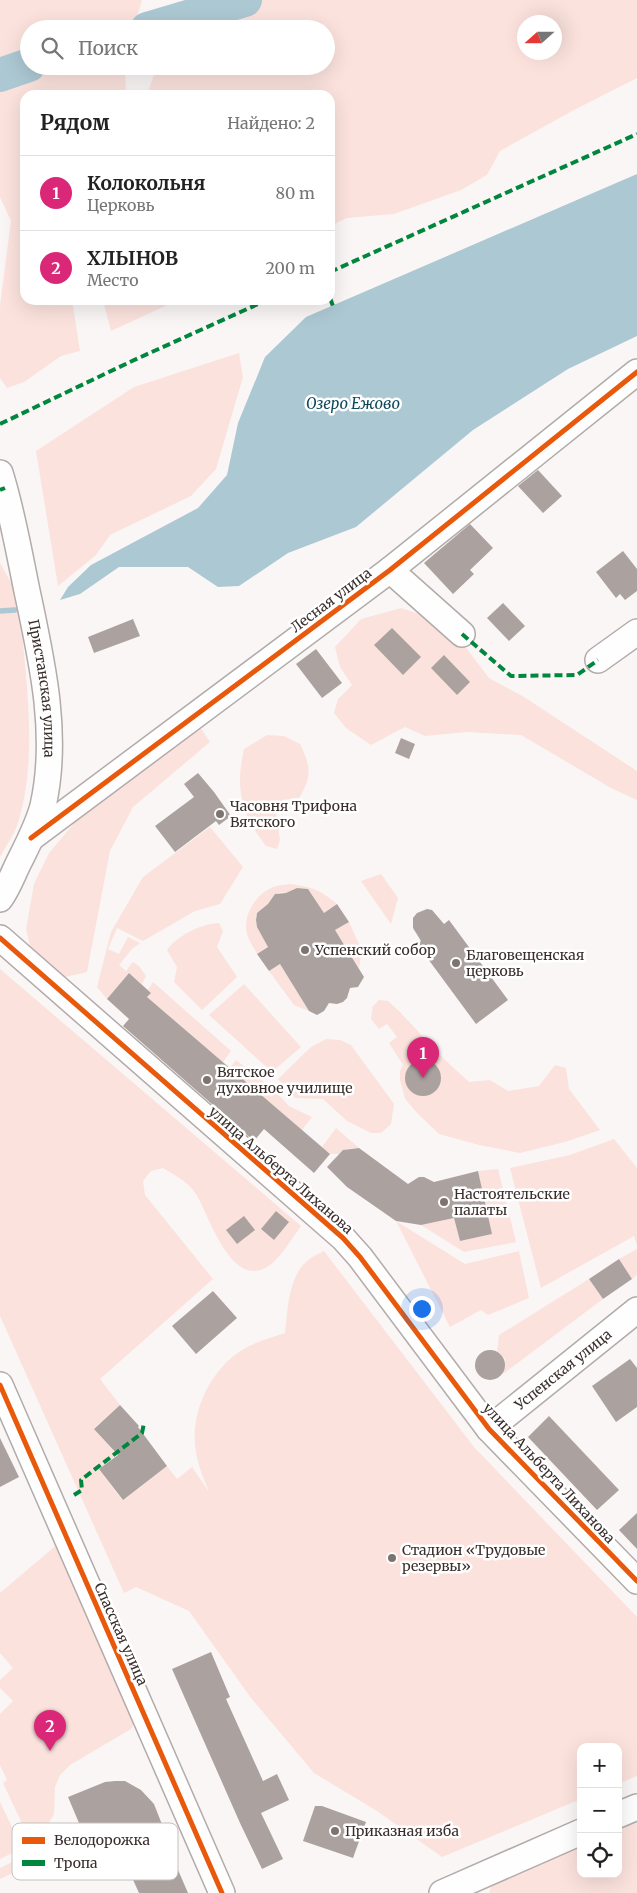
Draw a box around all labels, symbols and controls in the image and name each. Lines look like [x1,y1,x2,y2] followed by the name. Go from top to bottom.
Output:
[517,15,562,60] north arrow
[20,20,335,75] search box
[38,34,66,62] icon: search
[78,36,138,60] text: Поиск
[40,109,110,136] text: Рядом
[227,113,315,133] text: Найдено: 2
[87,171,205,195] text: Колокольня
[52,183,60,203] text: 1
[276,183,315,203] text: 80 m
[87,195,155,215] text: Церковь
[87,246,178,270] text: ХЛЫНОВ
[51,258,61,278] text: 2
[265,258,315,278] text: 200 m
[87,270,138,290] text: Место
[306,394,400,413] water label: Озеро Ежово
[287,564,375,636] street label: Лесная улица
[24,618,58,758] street label: Пристанская улица
[230,797,358,831] place label: Часовня Трифона Вятского
[214,808,226,820] marker: Часовня Трифона Вятского
[314,941,436,959] place label: Успенский собор
[299,944,311,956] marker: Успенский собор
[466,946,584,980] place label: Благовещенская церковь
[450,957,462,969] marker: Благовещенская церковь
[407,1037,439,1078] pin: 1
[216,1063,353,1097] place label: Вятское духовное училище
[201,1074,213,1086] marker: Вятское духовное училище
[205,1102,357,1238] street label: улица Альберта Лиханова
[454,1185,570,1219] place label: Настоятельские палаты
[438,1196,450,1208] marker: Настоятельские палаты
[409,1296,435,1322] your location
[510,1325,616,1414] street label: Успенская улица
[479,1399,619,1547] street label: улица Альберта Лиханова
[402,1541,545,1575] place label: Стадион «Трудовые резервы»
[386,1552,398,1564] marker: Стадион «Трудовые резервы»
[90,1580,152,1689] street label: Спасская улица
[34,1710,66,1751] pin: 2
[577,1743,622,1878] map controls
[577,1743,622,1788] button: +
[577,1788,622,1833] button: −
[345,1822,459,1840] place label: Приказная изба
[12,1823,178,1880] legend
[329,1825,341,1837] marker: Приказная изба
[54,1831,150,1849] text: Велодорожка
[577,1833,622,1878] button: locate
[54,1854,98,1872] text: Тропа

